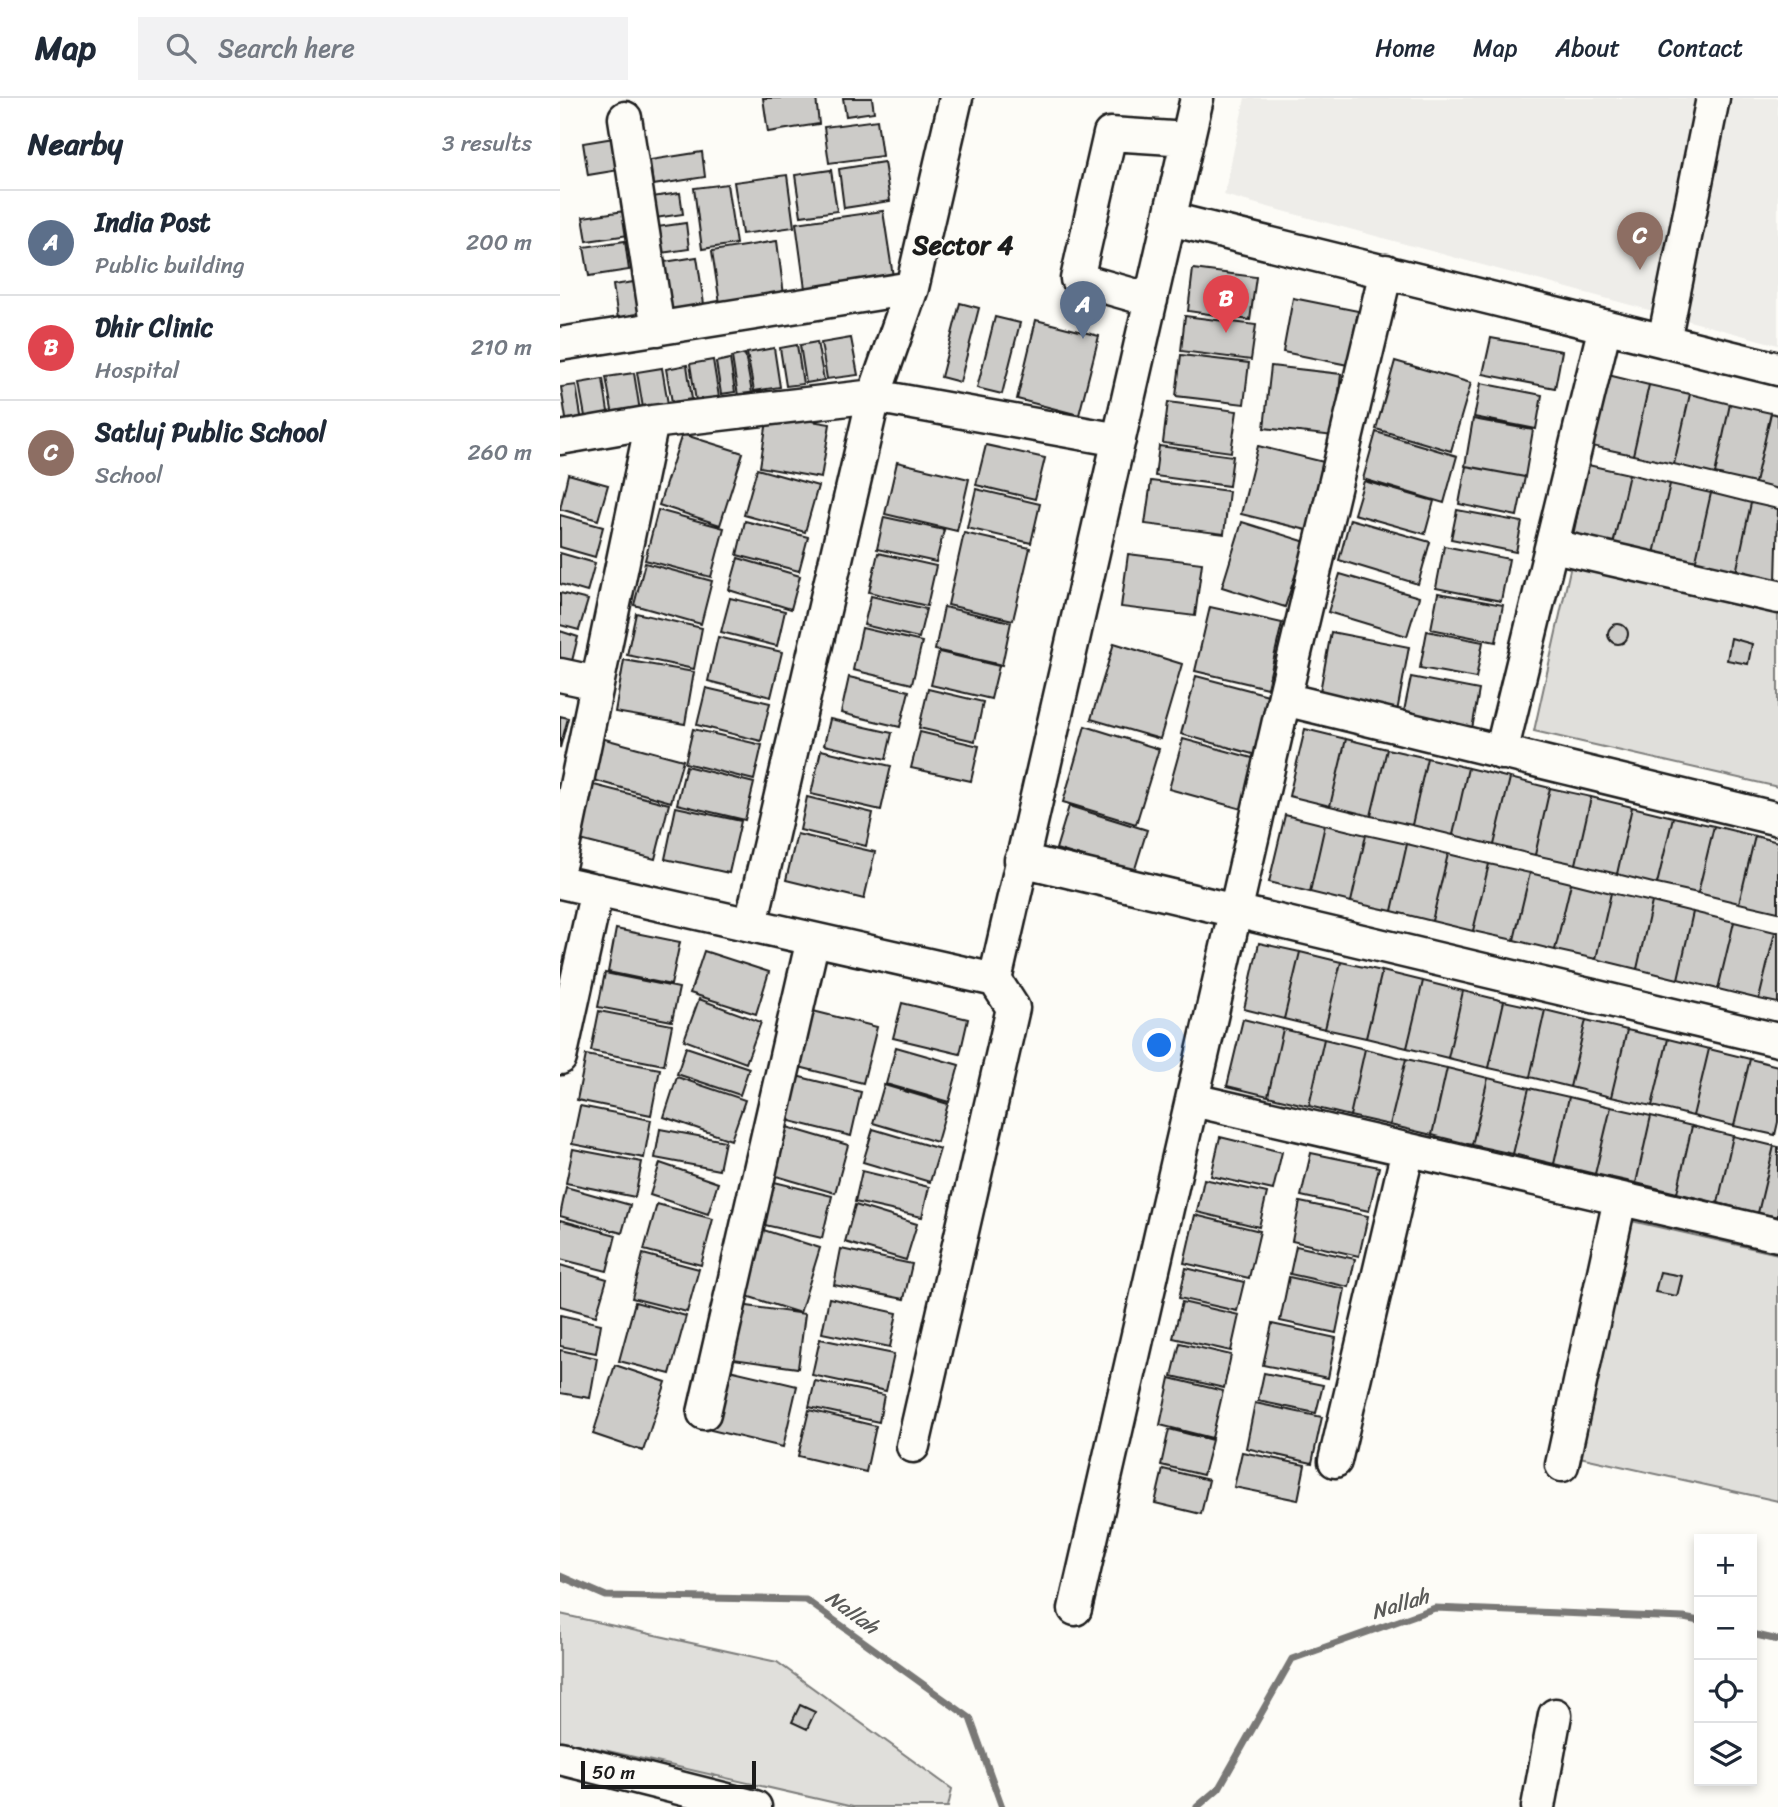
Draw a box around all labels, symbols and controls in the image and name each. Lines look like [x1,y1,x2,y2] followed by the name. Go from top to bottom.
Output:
[138,17,628,80] search box
[35,19,96,77] text: Map
[218,25,355,71] text: Search here
[1375,27,1435,69] text: Home
[1473,27,1517,69] text: Map
[1555,27,1620,69] text: About
[1658,27,1743,69] text: Contact
[162,29,200,67] icon: search
[28,117,123,171] text: Nearby
[442,123,532,164] text: 3 results
[95,199,211,245] text: India Post
[1617,212,1663,270] pin: C
[43,222,59,263] text: A
[466,222,532,263] text: 200 m
[912,222,1013,268] district label: Sector 4
[95,245,245,286] text: Public building
[1203,275,1249,333] pin: B
[1060,281,1106,339] pin: A
[95,304,214,350] text: Dhir Clinic
[44,327,58,368] text: B
[471,327,532,368] text: 210 m
[95,350,179,391] text: Hospital
[95,409,326,455] text: Satluj Public School
[44,432,58,473] text: C
[467,432,532,473] text: 260 m
[95,455,163,496] text: School
[1142,1028,1176,1062] your location
[1694,1534,1757,1786] map controls
[1694,1534,1757,1597] button: +
[1366,1577,1435,1631] water label: Nallah
[817,1579,888,1646] water label: Nallah
[1694,1597,1757,1660] button: −
[1694,1660,1757,1723] button: locate
[1694,1723,1757,1786] button: layers
[592,1756,635,1789] text: 50 m
[581,1758,756,1790] scale bar

